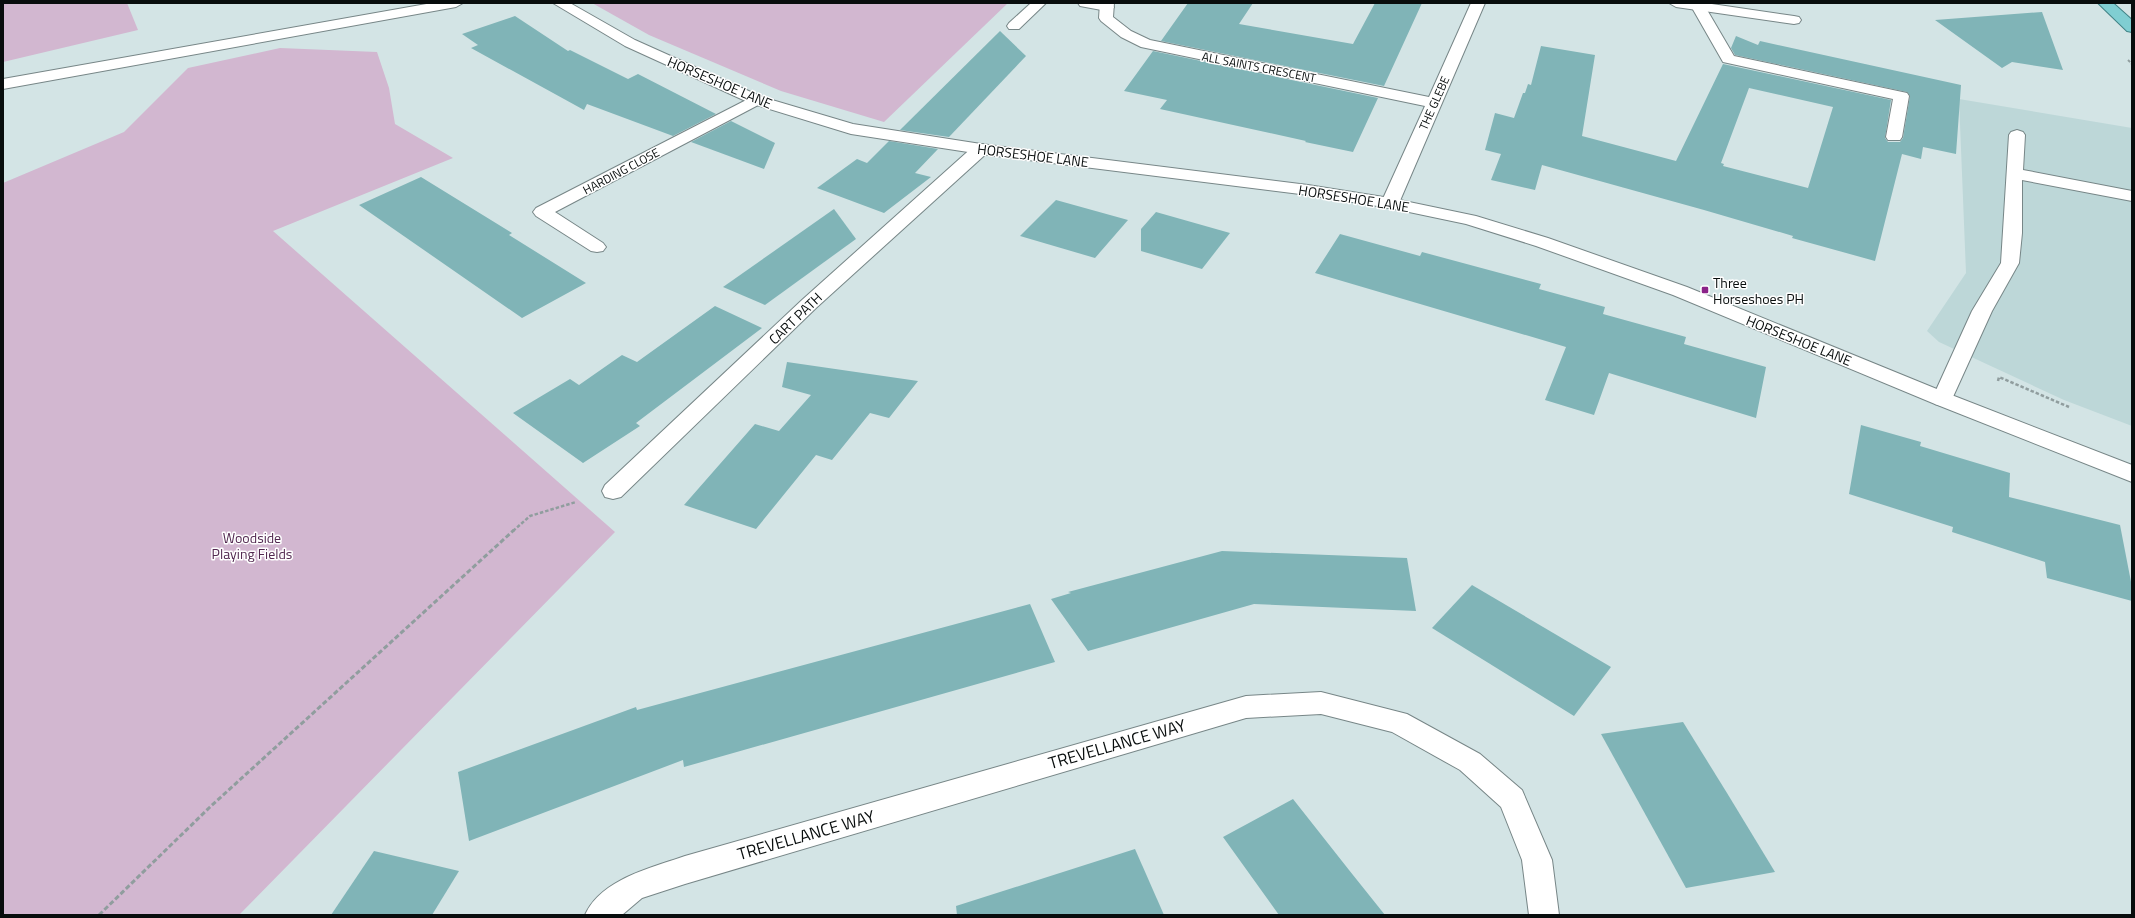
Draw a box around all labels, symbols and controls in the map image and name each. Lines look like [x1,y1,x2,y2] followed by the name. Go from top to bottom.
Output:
[1200,47,1318,88] street label: ALL SAINTS CRESCENT
[664,50,776,114] street label: HORSESHOE LANE
[1414,73,1455,133] street label: THE GLEBE
[976,138,1090,172] street label: HORSESHOE LANE
[579,143,663,199] street label: HARDING CLOSE
[1297,179,1411,217] street label: HORSESHOE LANE
[1713,272,1804,309] place label: Three Horseshoes PH
[1700,285,1710,295] marker: Three Horseshoes PH
[764,287,826,349] street label: CART PATH
[1743,309,1855,371] street label: HORSESHOE LANE
[212,527,292,564] park label: Woodside Playing Fields
[1045,712,1189,776] street label: TREVELLANCE WAY
[734,803,878,867] street label: TREVELLANCE WAY

